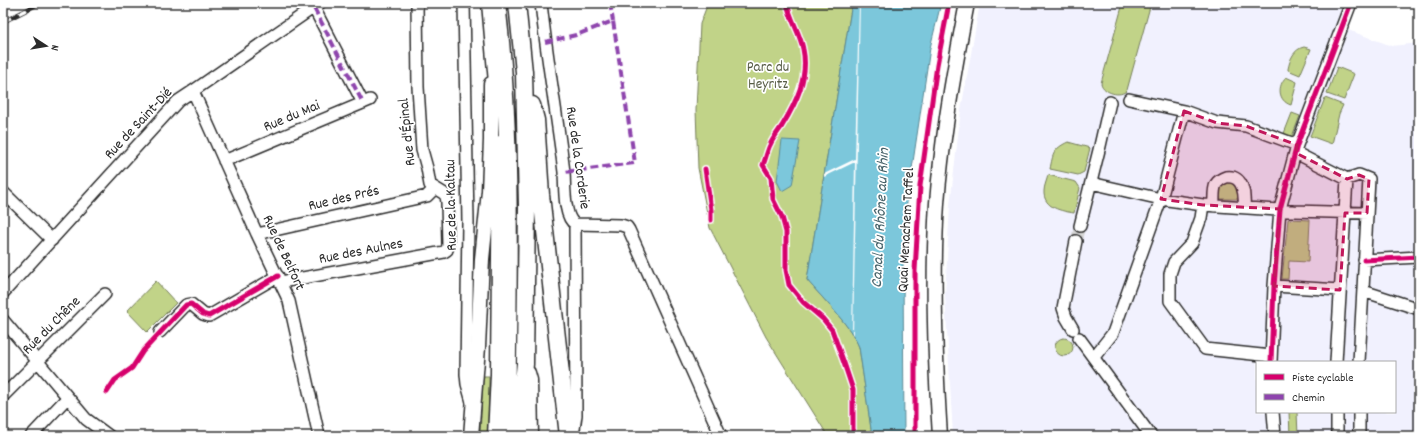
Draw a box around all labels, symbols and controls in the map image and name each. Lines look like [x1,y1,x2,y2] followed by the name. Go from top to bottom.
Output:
[26,26,66,66] north arrow
[45,43,62,53] text: N
[747,57,789,96] park label: Parc du Heyritz
[100,83,178,165] street label: Rue de Saint-Dié
[260,95,324,139] street label: Rue du Mai
[393,97,422,167] street label: Rue d'Épinal
[559,105,595,211] street label: Rue de la Corderie
[866,147,896,288] water label: Canal du Rhône au Rhin
[440,159,464,251] street label: Rue de la Kaltau
[893,167,921,293] street label: Quai Menachem Taffel
[306,180,382,218] street label: Rue des Prés
[256,212,310,295] street label: Rue de Belfort
[317,233,405,271] street label: Rue des Aulnes
[18,291,87,360] street label: Rue du Chêne
[1256,361,1396,413] legend
[1292,370,1353,387] text: Piste cyclable
[1292,390,1325,407] text: Chemin

